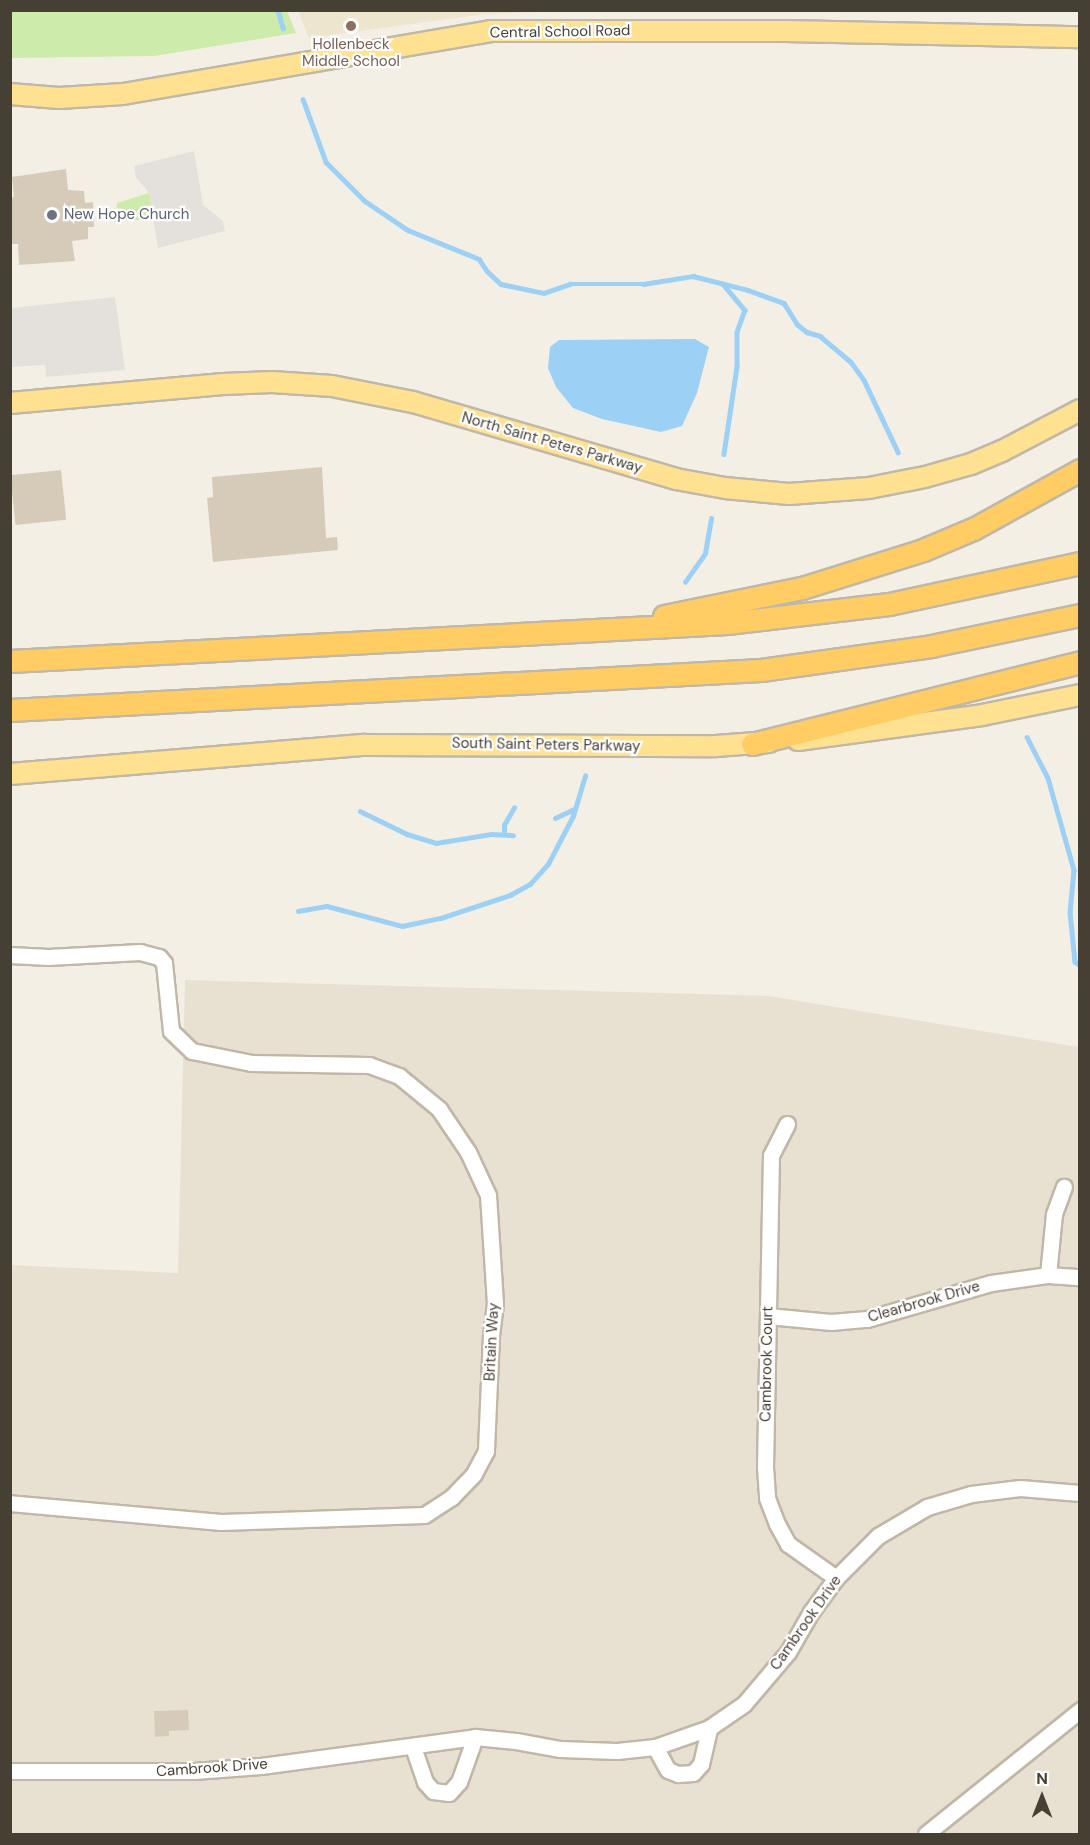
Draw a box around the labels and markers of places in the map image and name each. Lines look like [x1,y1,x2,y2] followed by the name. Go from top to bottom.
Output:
[344,19,358,33] marker: Hollenbeck Middle School
[302,35,400,70] place label: Hollenbeck Middle School
[64,206,189,224] place label: New Hope Church
[45,208,59,222] marker: New Hope Church

